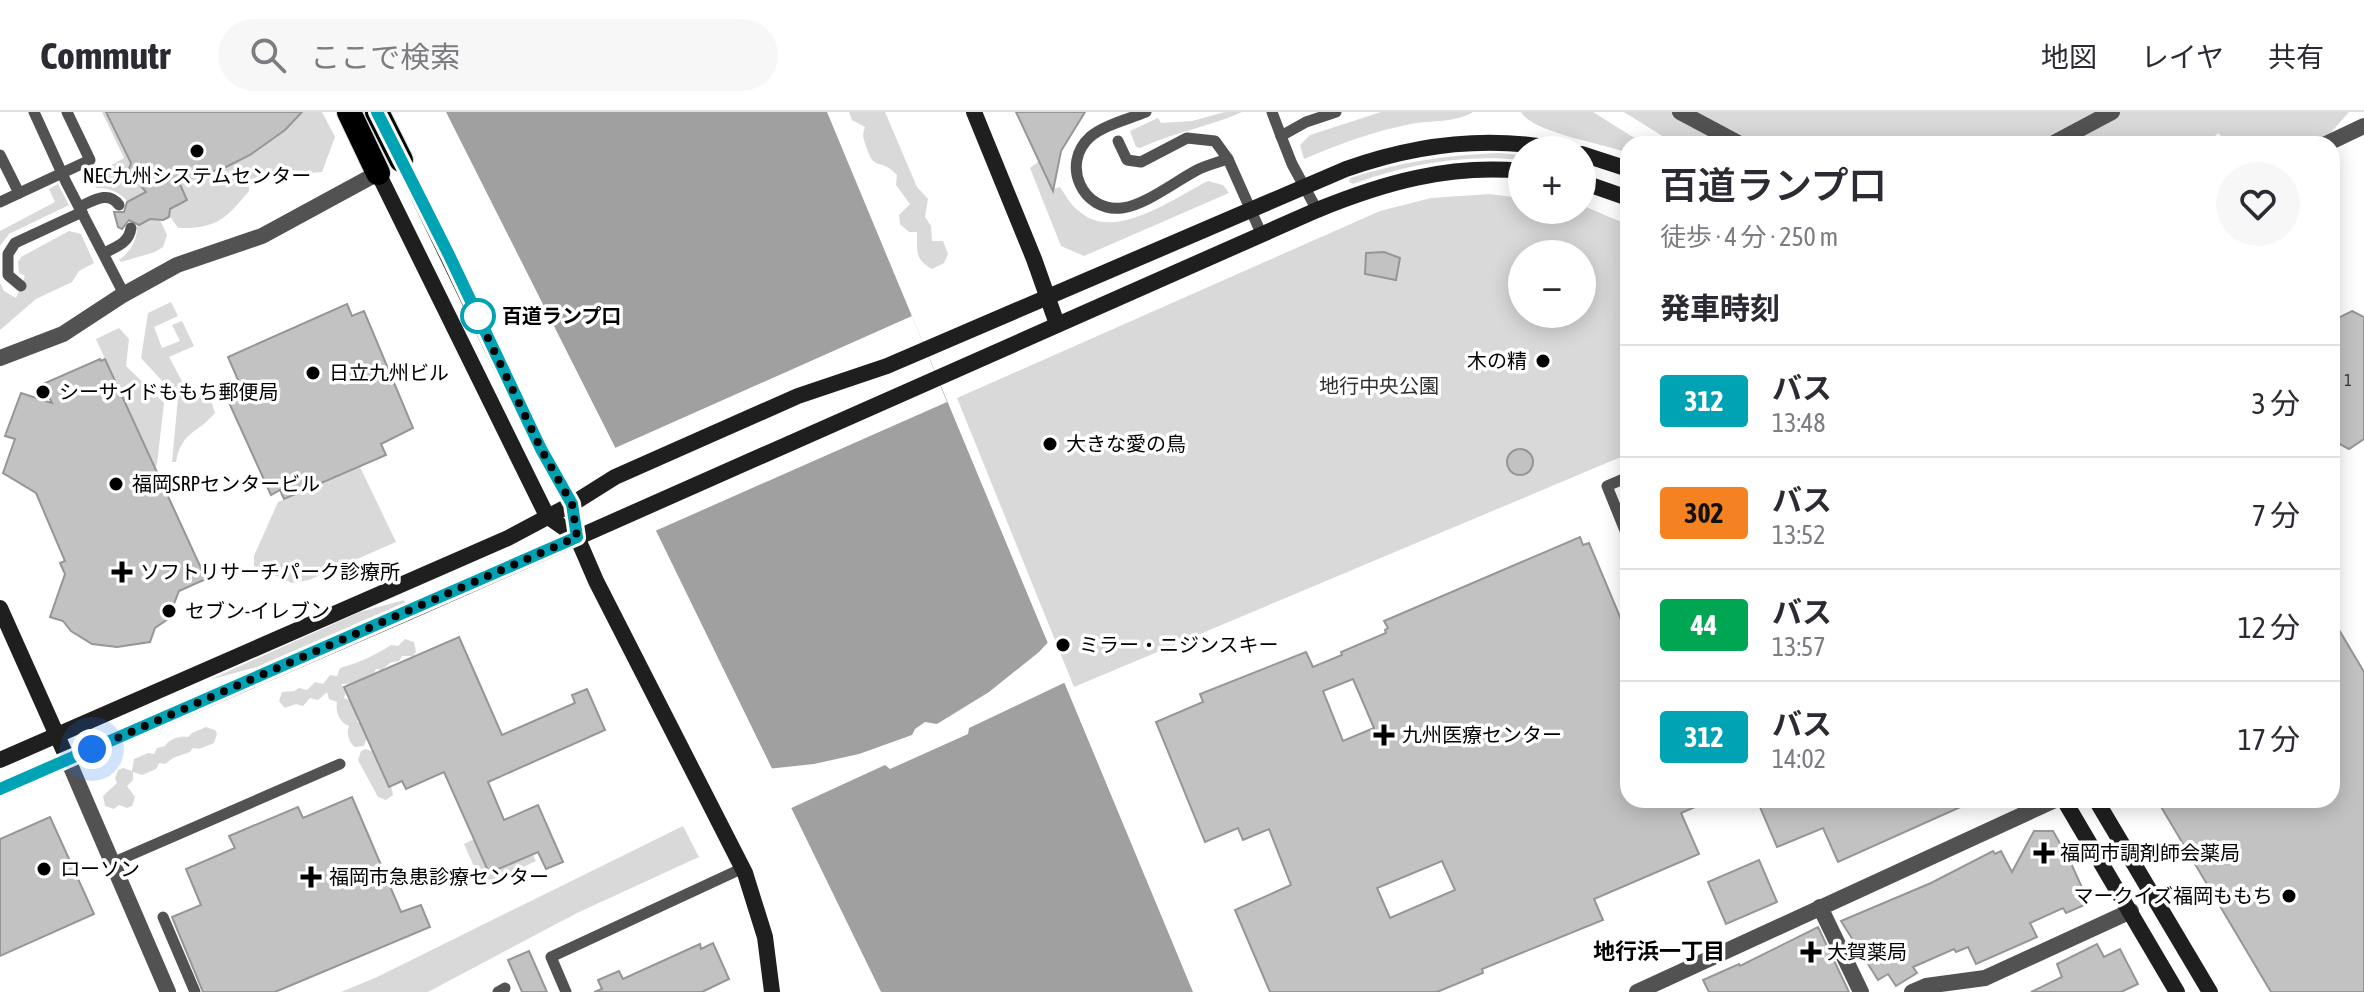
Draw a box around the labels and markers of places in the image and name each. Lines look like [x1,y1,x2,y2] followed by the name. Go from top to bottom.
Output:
[188,142,206,160] marker: NEC九州システムセンター
[83,164,311,187] place label: NEC九州システムセンター
[461,299,495,333] marker: 百道ランプ口
[502,304,621,327] place label: 百道ランプ口
[1467,349,1527,372] place label: 木の精
[1534,352,1552,370] marker: 木の精
[329,361,449,384] place label: 日立九州ビル
[304,364,322,382] marker: 日立九州ビル
[59,380,279,403] place label: シーサイドももち郵便局
[34,383,52,401] marker: シーサイドももち郵便局
[1066,432,1186,455] place label: 大きな愛の鳥
[1041,435,1059,453] marker: 大きな愛の鳥
[132,472,320,495] place label: 福岡SRPセンタービル
[107,475,125,493] marker: 福岡SRPセンタービル
[140,560,400,583] place label: ソフトリサーチパーク診療所
[111,561,133,583] marker: ソフトリサーチパーク診療所
[185,599,330,622] place label: セブン-イレブン
[160,602,178,620] marker: セブン-イレブン
[1079,633,1279,656] place label: ミラー・ニジンスキー
[1054,636,1072,654] marker: ミラー・ニジンスキー
[1402,723,1562,746] place label: 九州医療センター
[1373,724,1395,746] marker: 九州医療センター
[2060,841,2240,864] place label: 福岡市調剤師会薬局
[2035,844,2053,862] marker: 福岡市調剤師会薬局
[60,857,140,880] place label: ローソン
[35,860,53,878] marker: ローソン
[329,865,549,888] place label: 福岡市急患診療センター
[300,866,322,888] marker: 福岡市急患診療センター
[2074,884,2273,907] place label: マークイズ福岡ももち
[2280,887,2298,905] marker: マークイズ福岡ももち
[1827,940,1907,963] place label: 大賀薬局
[1802,943,1820,961] marker: 大賀薬局

